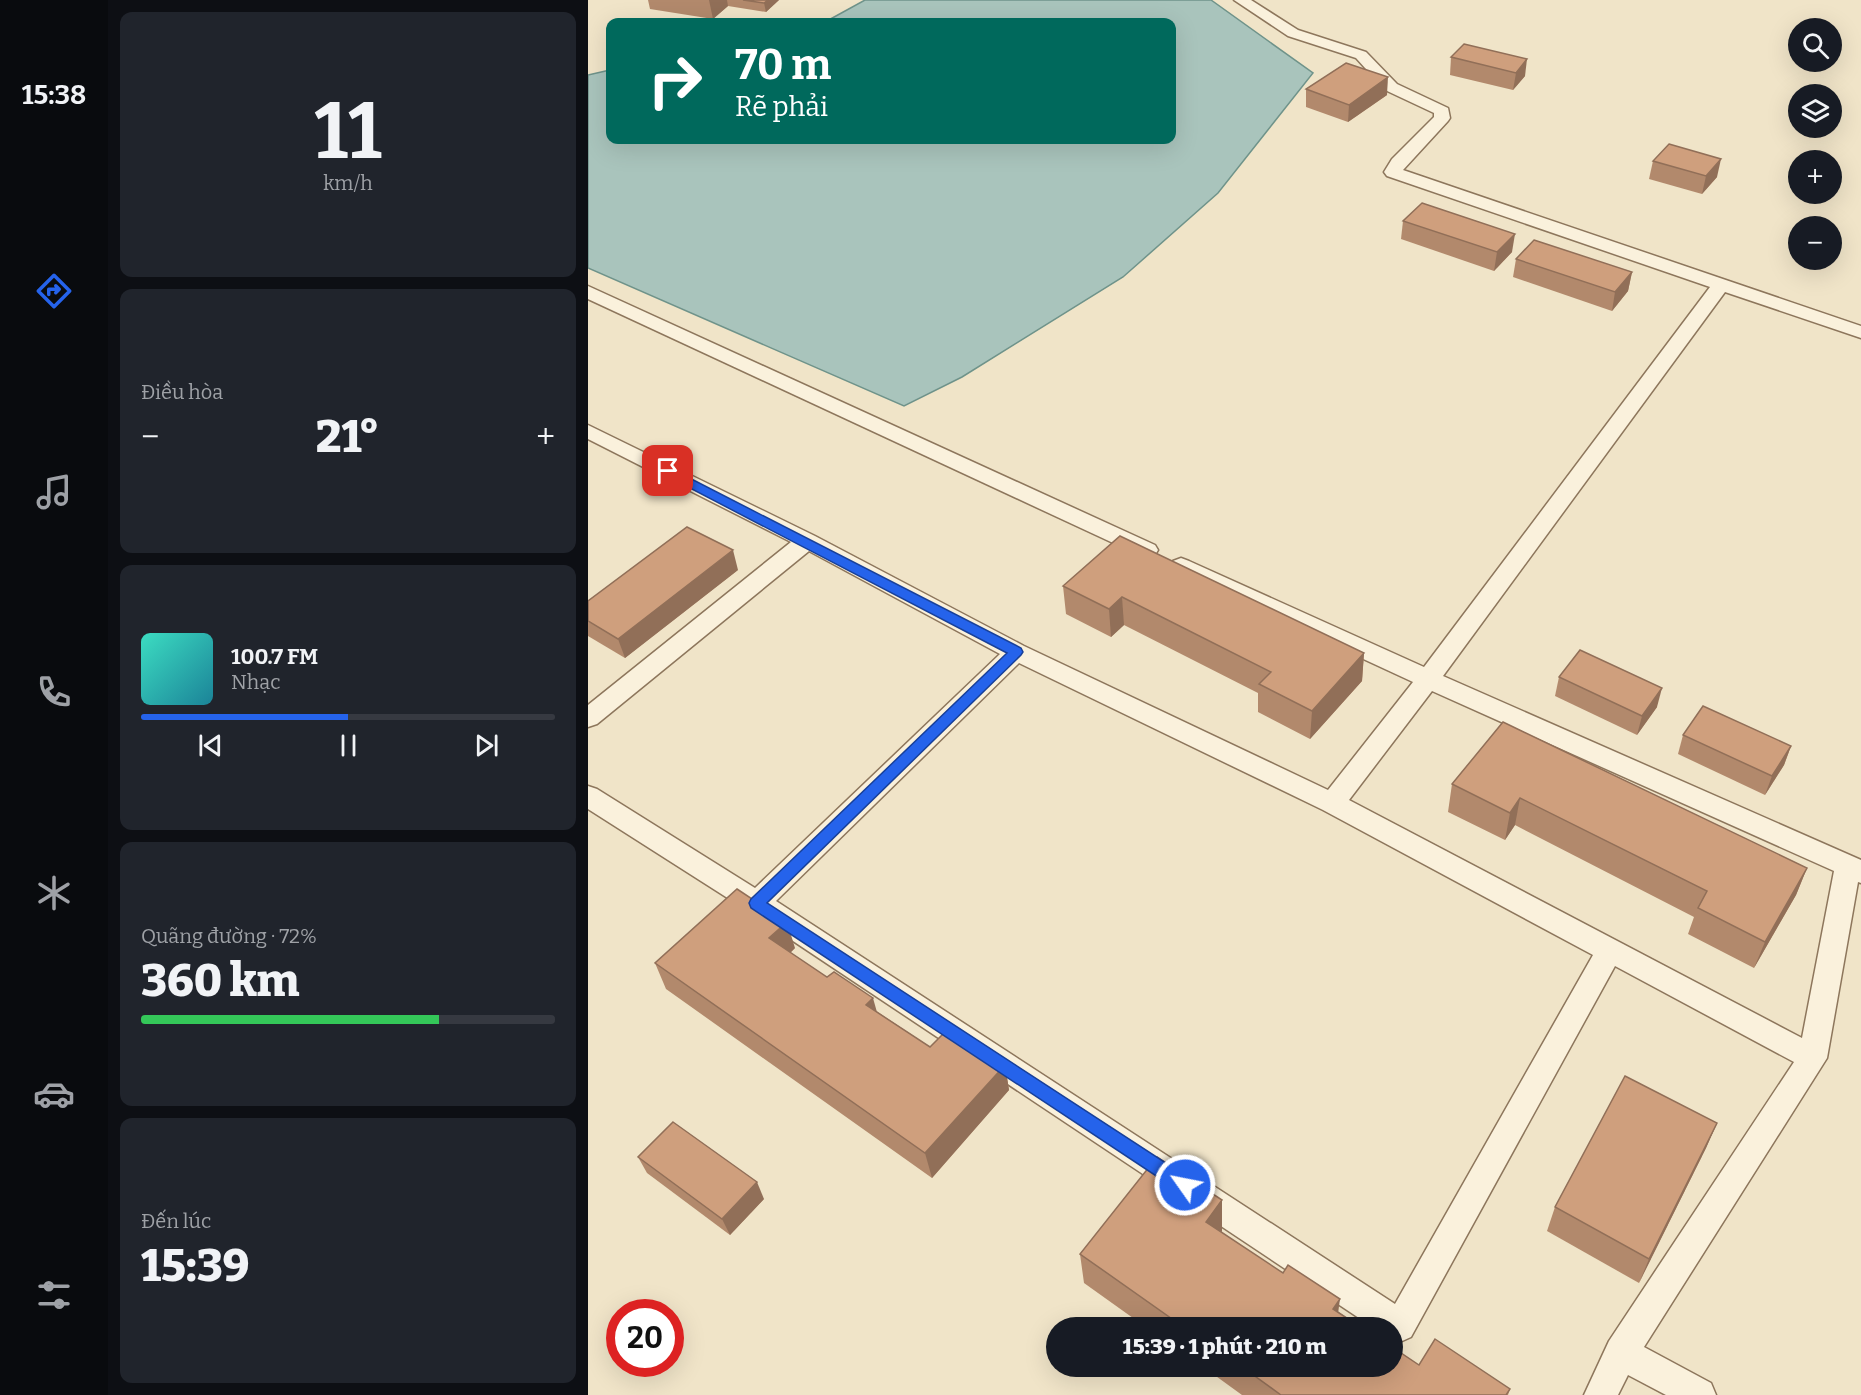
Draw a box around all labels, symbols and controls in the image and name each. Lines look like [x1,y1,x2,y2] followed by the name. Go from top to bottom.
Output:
[1788,18,1842,270] map controls
[1788,18,1842,72] button: search
[735,40,831,90] text: 70 m
[636,42,714,120] icon: right
[22,79,86,111] text: 15:38
[1788,84,1842,138] button: layers
[314,85,382,179] text: 11
[735,91,828,123] text: Rẽ phải
[1788,150,1842,204] button: +
[323,171,373,195] text: km/h
[1788,216,1842,270] button: −
[33,270,75,312] icon: directions
[141,380,223,404] text: Điều hòa
[316,410,380,464] text: 21°
[141,417,159,457] text: −
[536,417,555,457] text: +
[642,445,693,496] pin
[651,454,684,487] icon: arrive
[33,471,75,513] icon: music
[231,643,318,670] text: 100.7 FM
[231,670,281,694] text: Nhạc
[33,671,75,713] icon: phone
[194,729,227,762] icon: previous
[332,729,365,762] icon: pause
[470,729,503,762] icon: next
[33,872,75,914] icon: climate
[141,924,317,948] text: Quãng đường · 72%
[141,954,300,1008] text: 360 km
[33,1073,75,1115] icon: car
[1153,1153,1217,1217] position arrow
[141,1209,211,1233] text: Đến lúc
[141,1239,250,1293] text: 15:39
[33,1274,75,1316] icon: filters
[606,1299,684,1377] speed limit sign: 20
[1123,1333,1326,1360] text: 15:39 · 1 phút · 210 m

